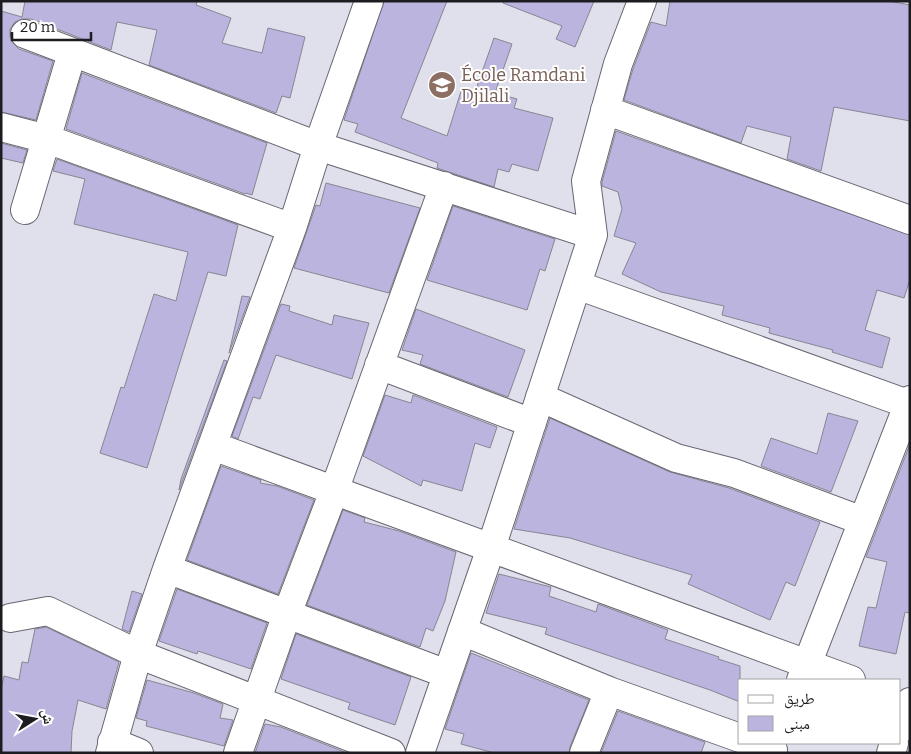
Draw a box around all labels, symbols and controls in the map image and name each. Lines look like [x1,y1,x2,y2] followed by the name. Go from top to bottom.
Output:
[12,10,91,42] scale bar
[20,18,56,36] text: 20 m
[461,63,585,107] place label: École Ramdani Djilali
[427,70,457,100] school or university icon: École Ramdani Djilali
[738,679,901,744] legend
[784,690,815,709] text: طريق
[10,694,60,744] north arrow
[38,708,57,726] text: ش
[784,715,810,734] text: مبنى

